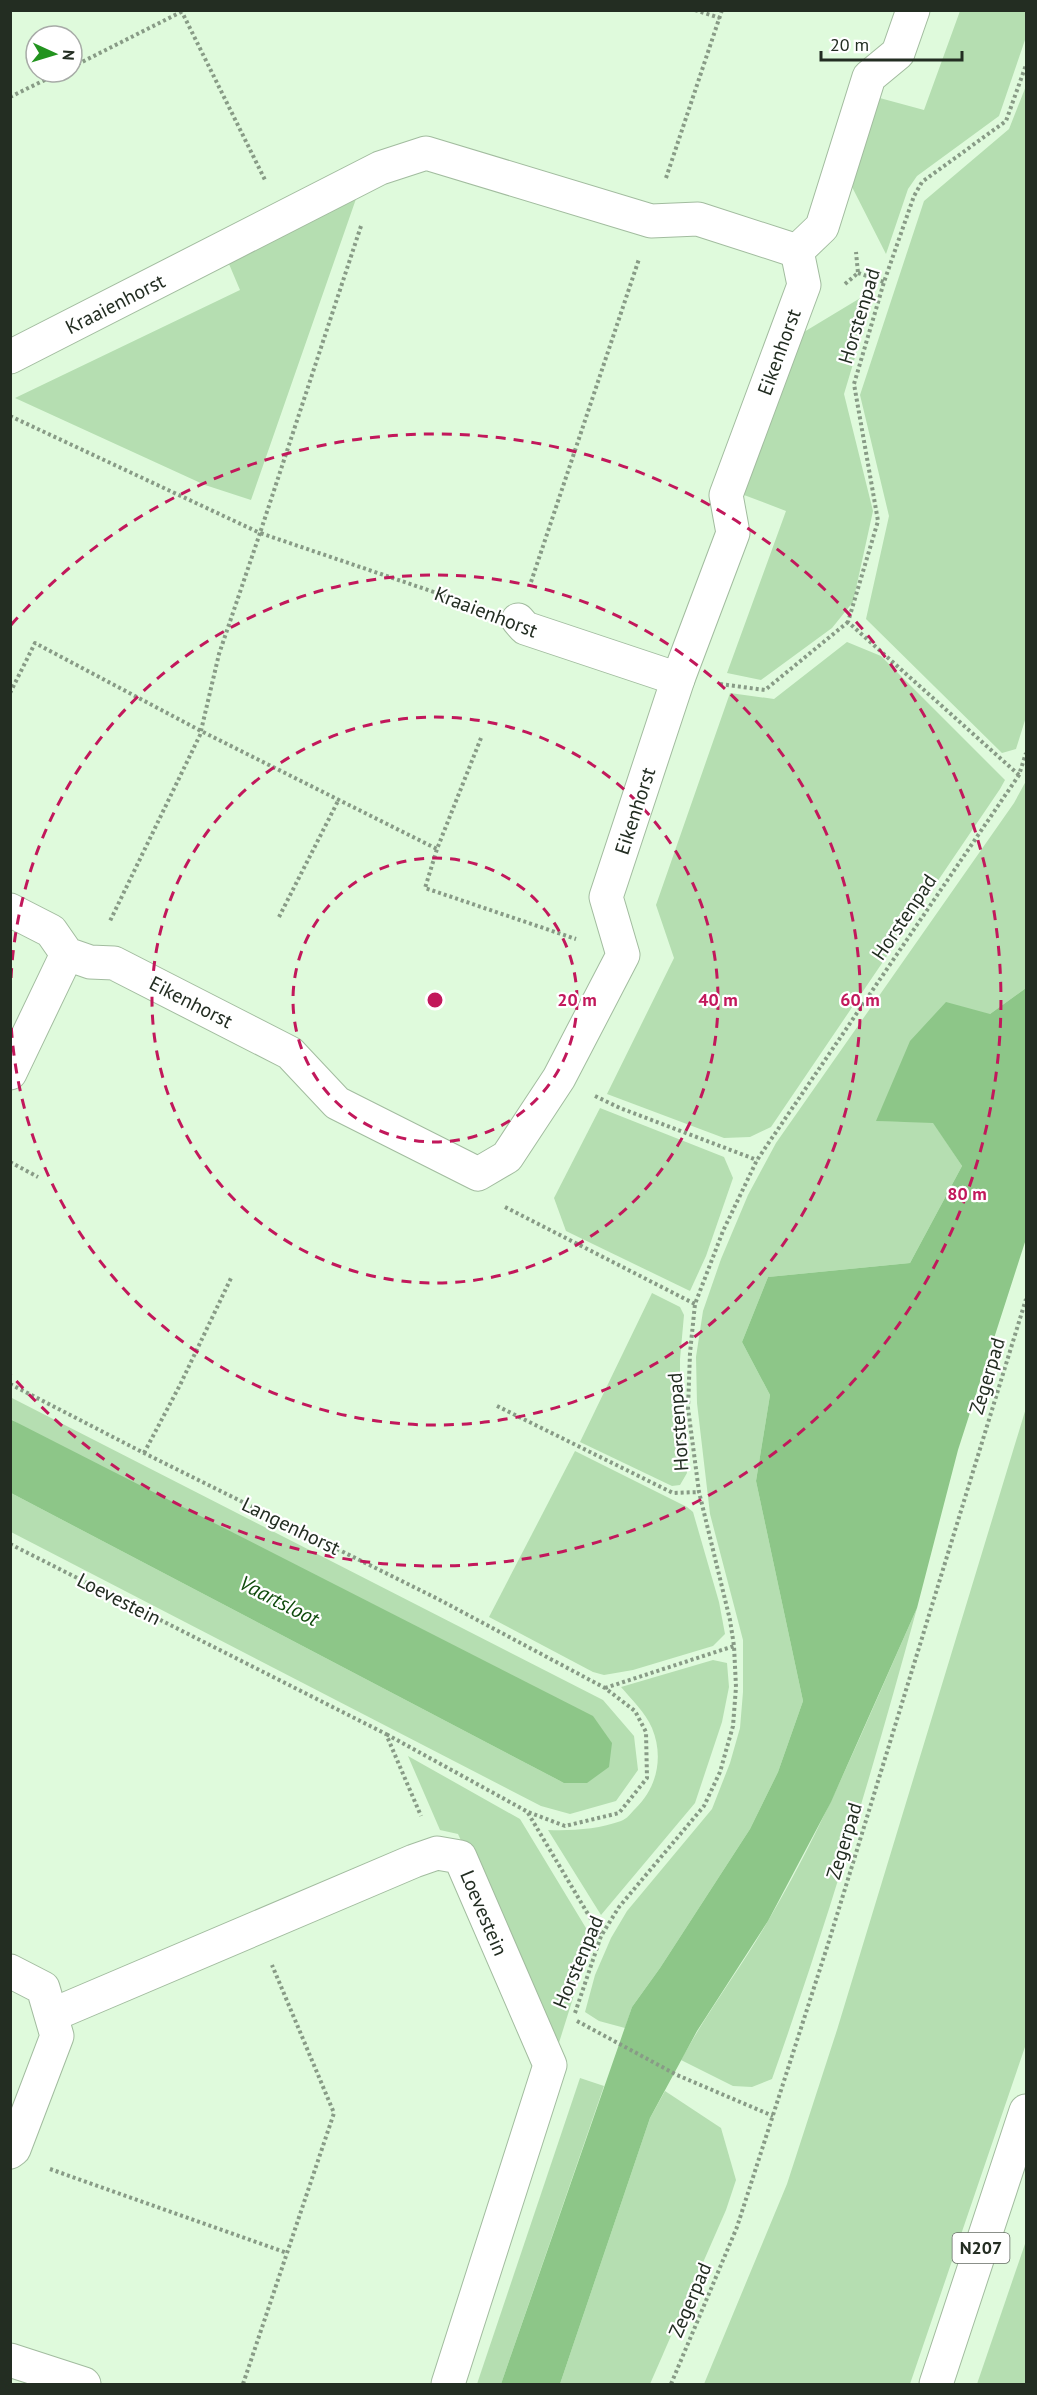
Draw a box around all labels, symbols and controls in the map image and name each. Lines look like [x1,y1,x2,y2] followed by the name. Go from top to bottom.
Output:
[24,24,84,84] north arrow
[821,24,962,62] scale bar
[830,33,869,56] text: 20 m
[59,49,79,61] text: N
[832,265,886,367] street label: Horstenpad
[61,268,169,340] street label: Kraaienhorst
[751,305,807,399] street label: Eikenhorst
[431,580,541,644] street label: Kraaienhorst
[609,764,661,858] street label: Eikenhorst
[866,869,942,965] street label: Horstenpad
[145,970,237,1034] street label: Eikenhorst
[557,988,597,1011] text: 20 m
[698,988,738,1011] text: 40 m
[840,988,880,1011] text: 60 m
[425,990,445,1010] centre of rings
[947,1182,987,1205] text: 80 m
[963,1334,1011,1418] street label: Zegerpad
[662,1372,694,1472] street label: Horstenpad
[238,1491,345,1561] street label: Langenhorst
[73,1567,165,1631] street label: Loevestein
[235,1569,325,1633] water label: Vaartsloot
[820,1799,868,1883] street label: Zegerpad
[454,1866,514,1960] street label: Loevestein
[547,1912,609,2012] street label: Horstenpad
[952,2233,1010,2263] road number: N207
[663,2259,717,2341] street label: Zegerpad

